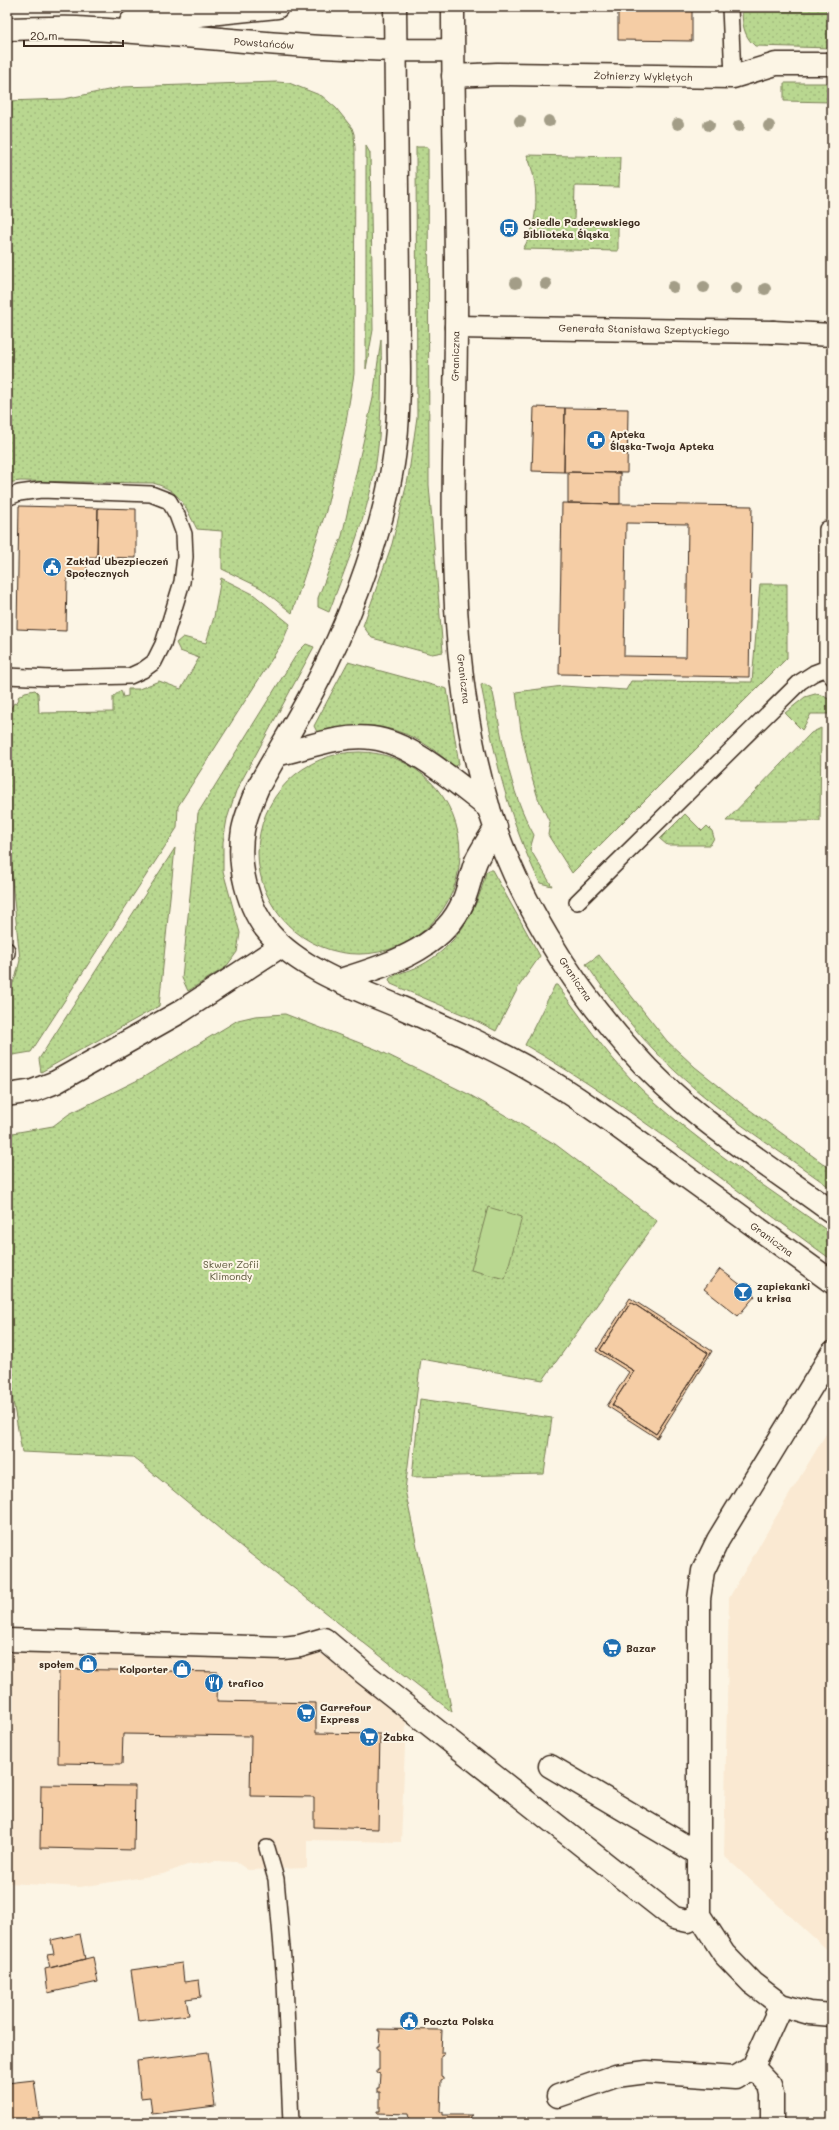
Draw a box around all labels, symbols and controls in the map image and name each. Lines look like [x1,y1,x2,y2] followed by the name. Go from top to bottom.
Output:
[24,22,123,48] scale bar
[30,27,58,43] text: 20 m
[233,34,295,52] street label: Powstańców
[594,68,693,84] street label: Żołnierzy Wyklętych
[523,215,640,241] place label: Osiedle Paderewskiego Biblioteka Śląska
[498,217,520,239] bus stop icon: Osiedle Paderewskiego Biblioteka Śląska
[559,321,730,337] street label: Generała Stanisława Szeptyckiego
[448,331,462,381] street label: Graniczna
[610,427,714,453] place label: Apteka Śląska-Twoja Apteka
[585,429,607,451] pharmacy icon: Apteka Śląska-Twoja Apteka
[66,554,169,580] place label: Zakład Ubezpieczeń Społecznych
[41,556,63,578] public building icon: Zakład Ubezpieczeń Społecznych
[454,653,474,705] street label: Graniczna
[556,954,596,1004] street label: Graniczna
[747,1218,797,1260] street label: Graniczna
[203,1257,259,1283] park label: Skwer Zofii Klimondy
[757,1279,810,1305] place label: zapiekanki u krisa
[732,1281,754,1303] bar icon: zapiekanki u krisa
[601,1637,623,1659] supermarket icon: Bazar
[626,1641,656,1655] place label: Bazar
[77,1653,99,1675] shop icon: społem
[39,1657,74,1671] place label: społem
[171,1658,193,1680] shop icon: Kolporter
[119,1662,168,1676] place label: Kolporter
[203,1672,225,1694] restaurant icon: trafico
[228,1676,264,1690] place label: trafico
[320,1700,371,1726] place label: Carrefour Express
[295,1702,317,1724] supermarket icon: Carrefour Express
[358,1726,380,1748] supermarket icon: Żabka
[383,1730,414,1744] place label: Żabka
[398,2010,420,2032] public building icon: Poczta Polska
[423,2014,494,2028] place label: Poczta Polska

